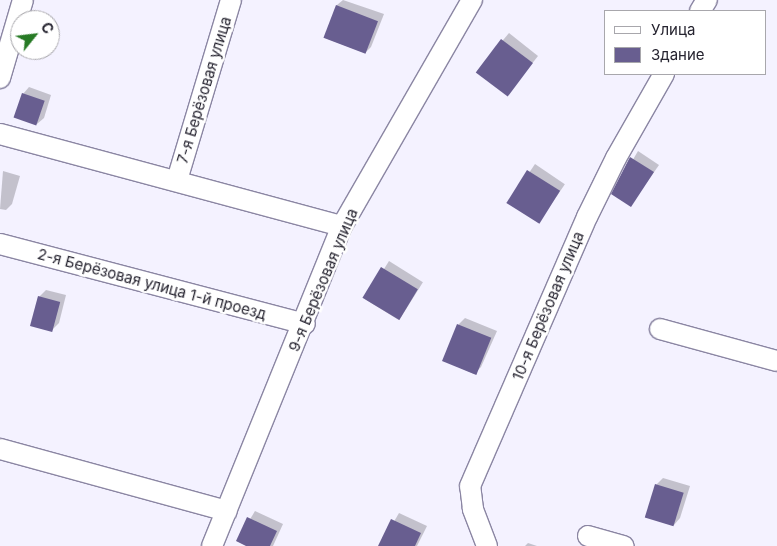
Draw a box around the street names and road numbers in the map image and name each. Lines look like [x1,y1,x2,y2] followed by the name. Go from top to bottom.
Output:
[173,14,235,166] street label: 7-я Берёзовая улица
[285,206,361,354] street label: 9-я Берёзовая улица
[508,229,588,383] street label: 10-я Берёзовая улица
[36,245,268,323] street label: 2-я Берёзовая улица 1-й проезд

